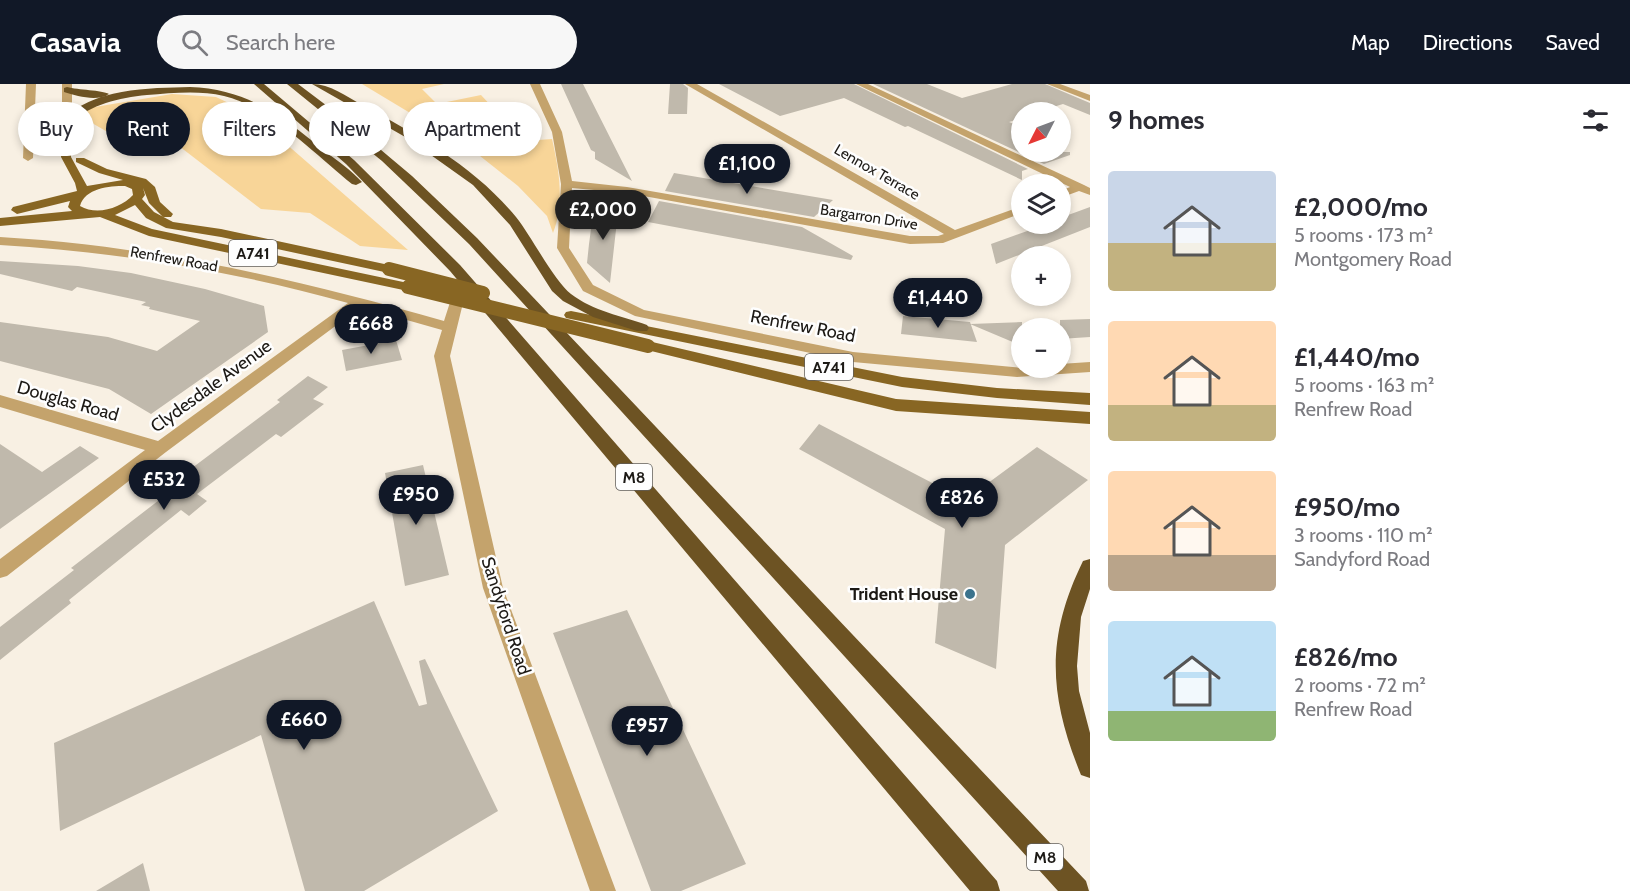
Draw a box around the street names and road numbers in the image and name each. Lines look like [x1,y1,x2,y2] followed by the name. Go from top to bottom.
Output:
[831,140,923,204] street label: Lennox Terrace
[819,200,919,234] street label: Bargarron Drive
[229,240,277,266] road number: A741
[129,242,219,276] street label: Renfrew Road
[749,305,857,347] street label: Renfrew Road
[146,335,276,437] street label: Clydesdale Avenue
[805,354,853,380] road number: A741
[15,376,121,426] street label: Douglas Road
[616,464,652,490] road number: M8
[477,554,535,678] street label: Sandyford Road
[1027,844,1063,870] road number: M8

